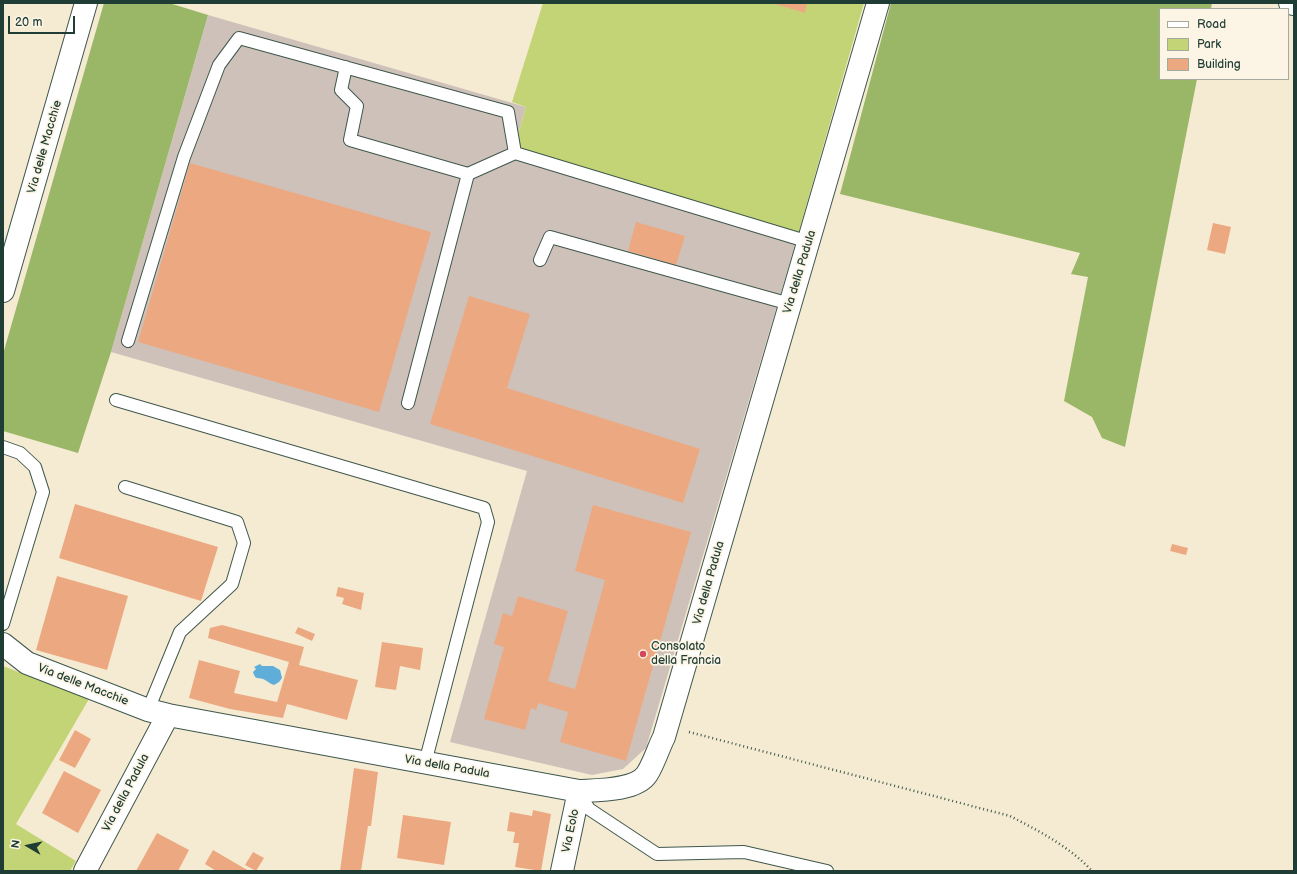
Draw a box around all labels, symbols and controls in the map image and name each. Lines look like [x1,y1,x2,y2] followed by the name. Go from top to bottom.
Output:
[10,8,77,34] scale bar
[1159,8,1289,80] legend
[15,15,42,30] text: 20 m
[1197,17,1226,32] text: Road
[1197,37,1221,52] text: Park
[1197,57,1241,72] text: Building
[25,99,65,195] street label: Via delle Macchie
[780,229,820,315] street label: Via della Padula
[690,540,728,626] street label: Via della Padula
[651,640,721,668] place label: Consolato della Francia
[638,649,648,659] marker: Consolato della Francia
[35,661,131,709] street label: Via delle Macchie
[99,751,153,835] street label: Via della Padula
[403,752,491,782] street label: Via della Padula
[559,808,583,854] street label: Via Eolo
[8,826,48,866] north arrow
[9,839,23,849] text: N

